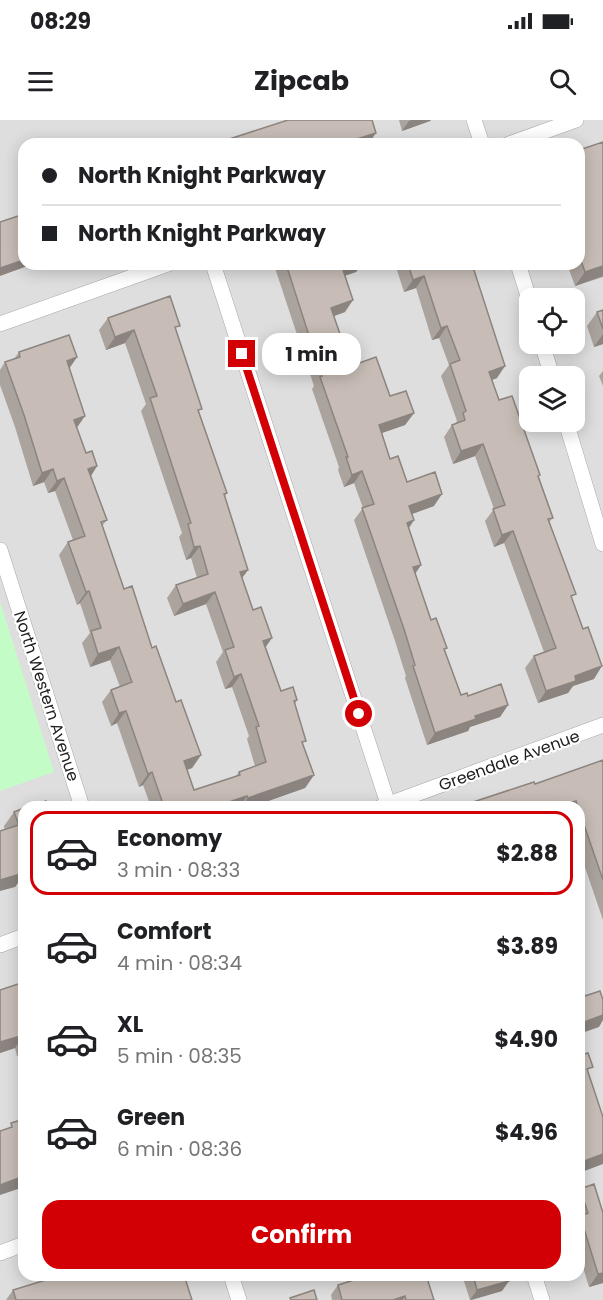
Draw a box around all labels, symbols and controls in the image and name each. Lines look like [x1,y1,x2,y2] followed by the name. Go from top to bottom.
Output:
[30,6,91,37] text: 08:29
[254,62,349,99] text: Zipcab
[24,65,57,98] icon: menu
[546,65,579,98] icon: search
[78,160,326,191] text: North Knight Parkway
[78,218,326,249] text: North Knight Parkway
[519,288,585,432] map controls
[519,288,585,354] button: locate
[263,333,362,375] callout: 1 min
[228,340,255,367] route end
[285,340,338,368] text: 1 min
[519,366,585,432] button: layers
[8,608,85,784] street label: North Western Avenue
[345,700,372,727] route start
[436,724,583,797] street label: Greendale Avenue
[117,823,222,854] text: Economy
[45,826,99,880] icon: car
[496,838,558,869] text: $2.88
[117,856,240,884] text: 3 min · 08:33
[117,916,211,947] text: Comfort
[45,919,99,973] icon: car
[496,931,558,962] text: $3.89
[117,949,242,977] text: 4 min · 08:34
[117,1009,143,1040] text: XL
[45,1012,99,1066] icon: car
[495,1024,558,1055] text: $4.90
[117,1042,242,1070] text: 5 min · 08:35
[117,1102,185,1133] text: Green
[45,1105,99,1159] icon: car
[495,1117,558,1148] text: $4.96
[117,1135,242,1163] text: 6 min · 08:36
[42,1200,561,1269] button: Confirm

